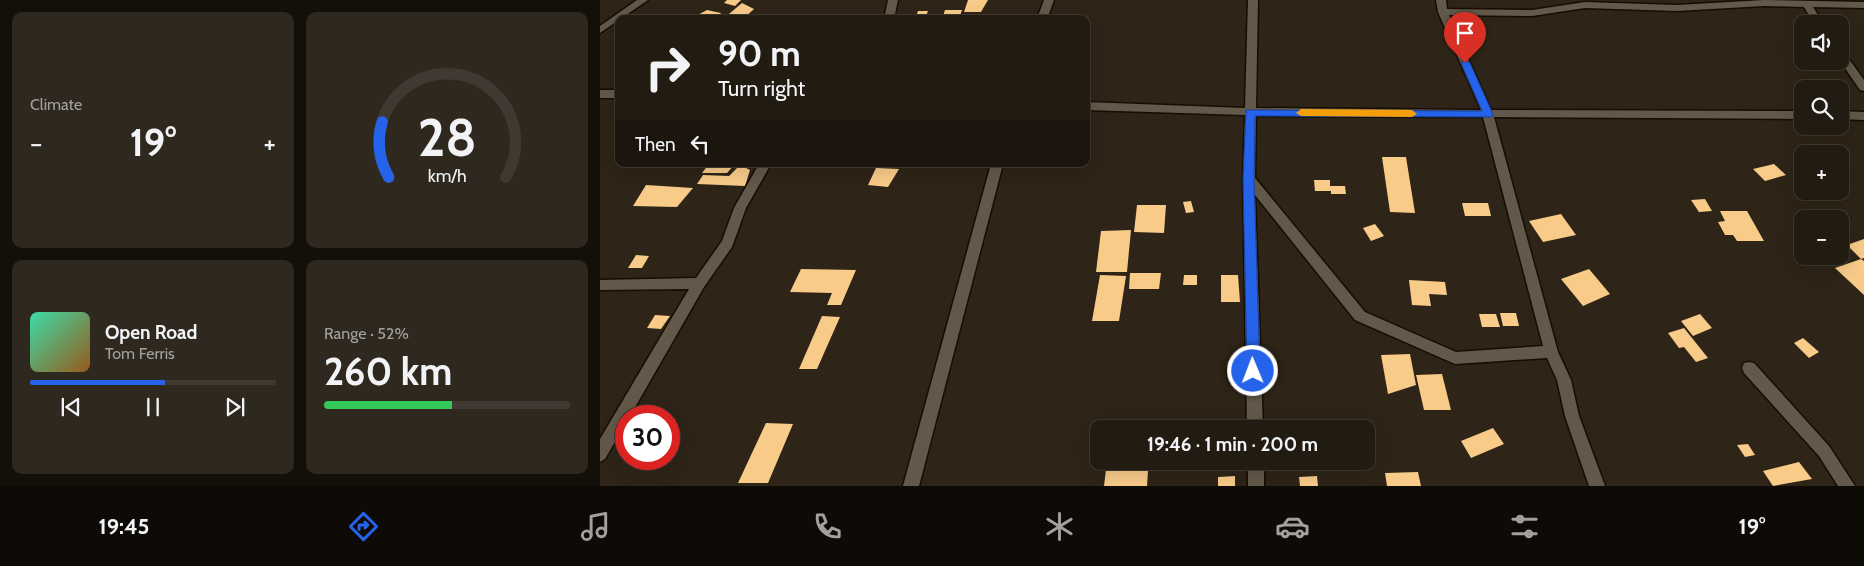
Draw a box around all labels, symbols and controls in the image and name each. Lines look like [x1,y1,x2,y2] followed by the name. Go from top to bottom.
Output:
[1444,12,1486,63] pin
[1794,15,1849,265] map controls
[1794,15,1849,70] button: sound
[1451,19,1479,47] icon: arrive
[718,32,801,75] text: 90 m
[635,35,700,100] icon: right
[718,75,805,102] text: Turn right
[1794,80,1849,135] button: search
[30,95,82,114] text: Climate
[418,106,476,169] text: 28
[130,119,176,166] text: 19°
[30,126,42,160] text: −
[264,126,276,160] text: +
[686,130,714,158] icon: left
[635,133,676,156] text: Then
[1794,145,1849,200] button: +
[427,165,467,186] text: km/h
[1794,210,1849,265] button: −
[105,321,197,344] text: Open Road
[324,324,409,343] text: Range · 52%
[105,344,175,363] text: Tom Ferris
[1226,344,1278,396] position arrow
[324,348,452,395] text: 260 km
[57,393,85,421] icon: previous
[139,393,167,421] icon: pause
[221,393,249,421] icon: next
[615,405,680,470] speed limit sign: 30
[1147,433,1318,456] text: 19:46 · 1 min · 200 m
[346,509,381,544] icon: directions
[578,509,613,544] icon: music
[810,509,845,544] icon: phone
[1042,509,1077,544] icon: climate
[1275,509,1310,544] icon: car
[1507,509,1542,544] icon: filters
[99,513,149,540] text: 19:45
[1739,513,1765,540] text: 19°

